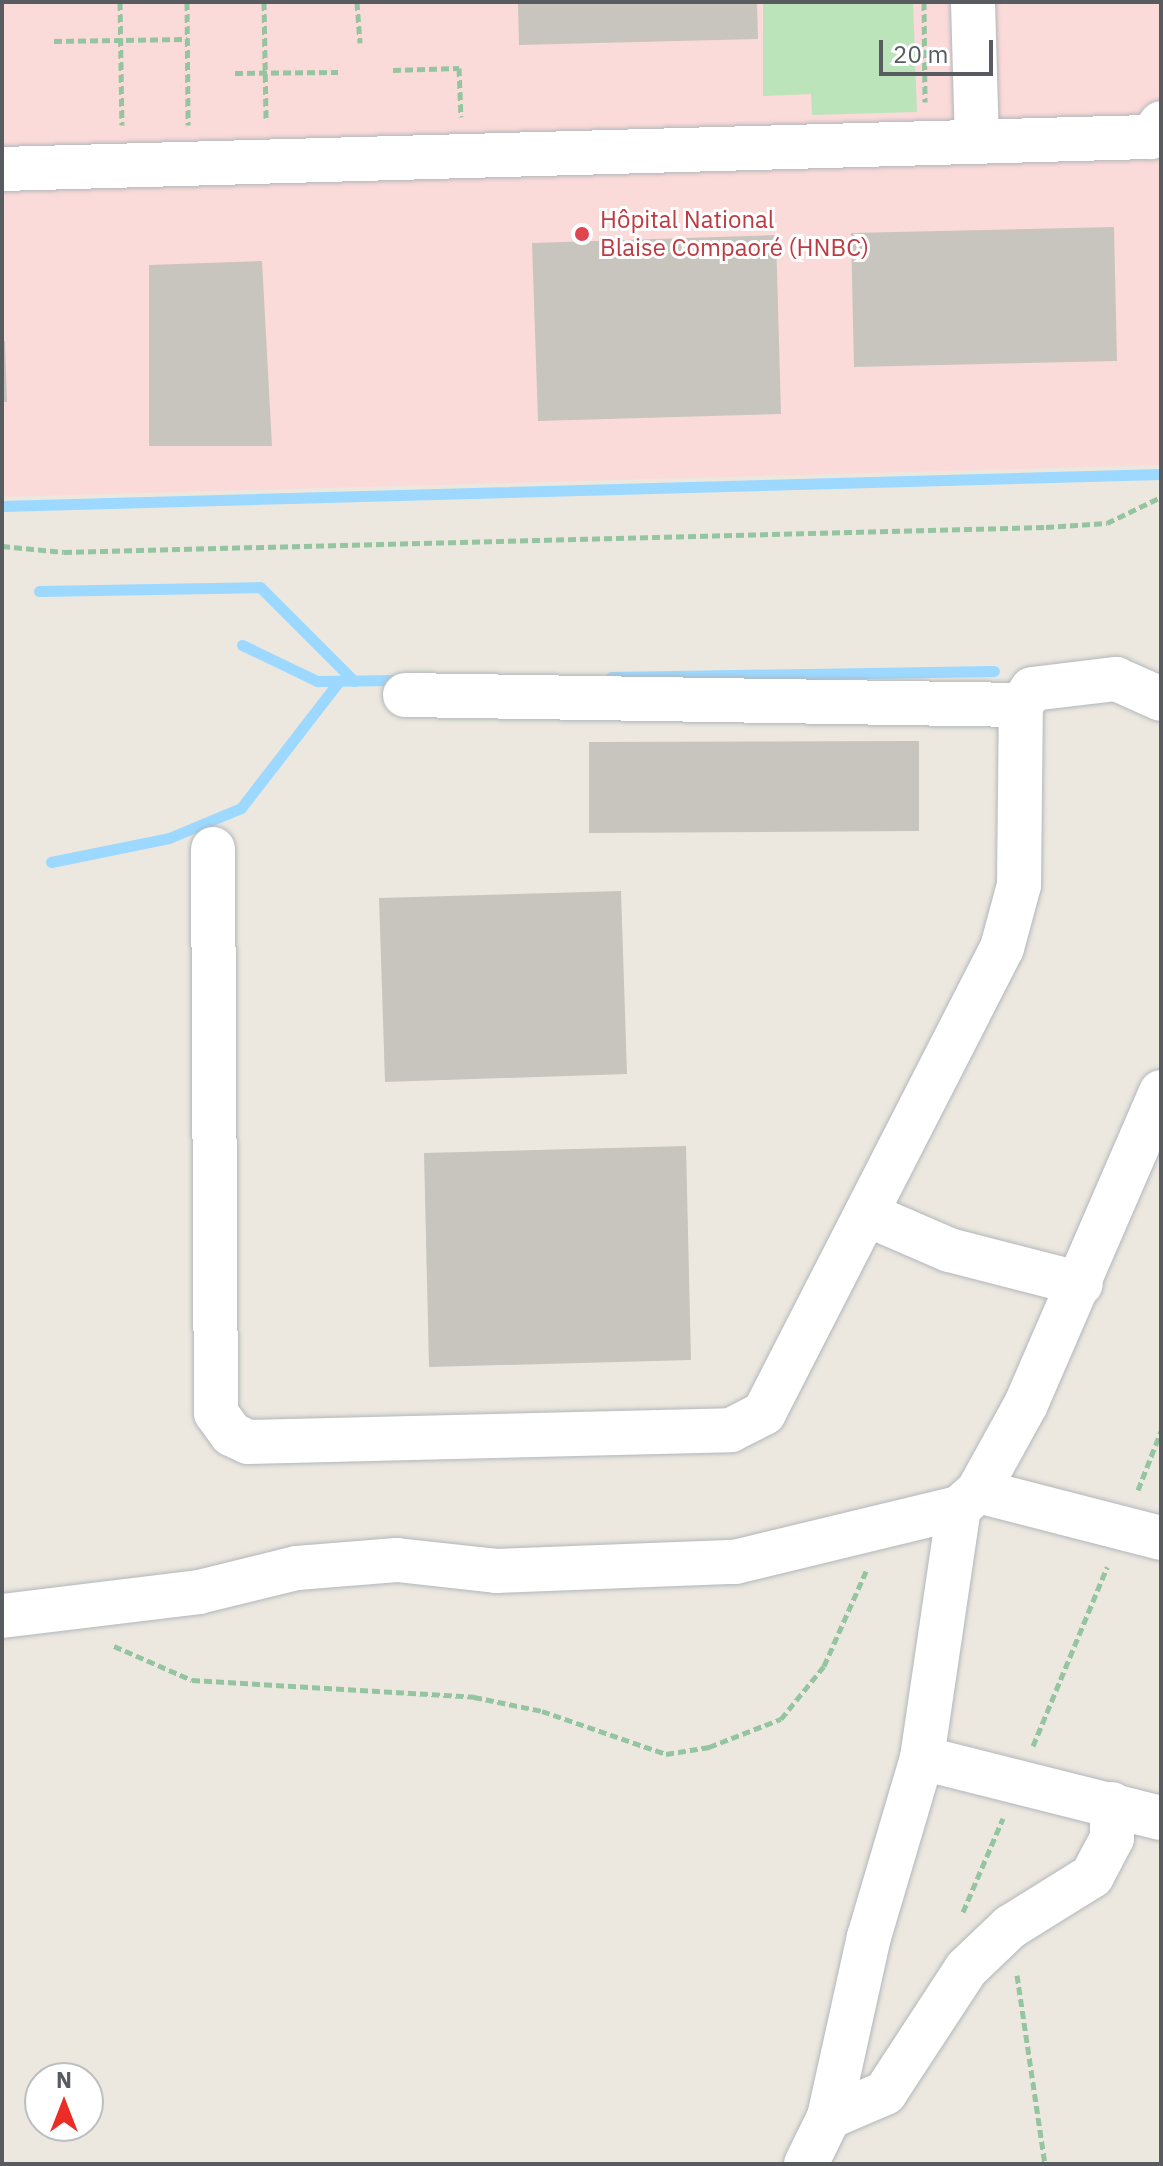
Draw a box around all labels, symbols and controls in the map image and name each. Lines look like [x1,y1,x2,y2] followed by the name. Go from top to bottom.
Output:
[883,24,997,74] scale bar
[893,38,948,70] text: 20 m
[600,206,869,262] place label: Hôpital National Blaise Compaoré (HNBC)
[571,223,593,245] marker: Hôpital National Blaise Compaoré (HNBC)
[24,2062,104,2142] north arrow
[56,2065,72,2094] text: N

